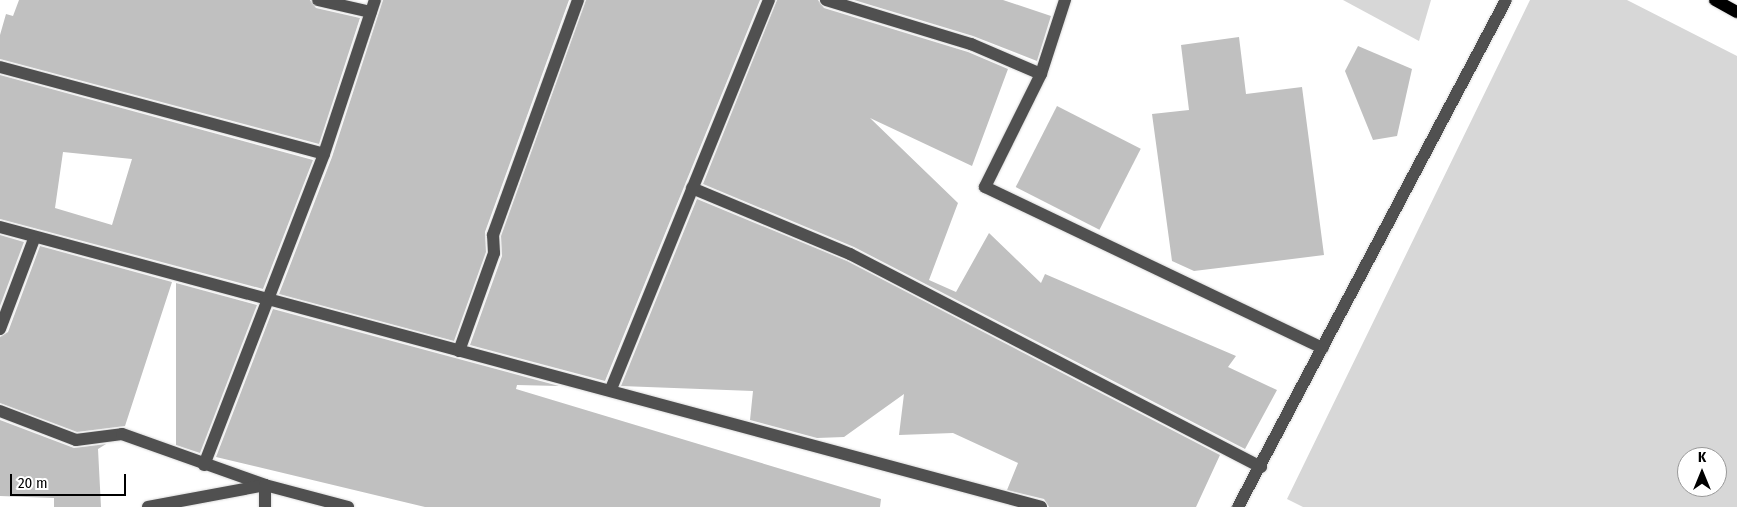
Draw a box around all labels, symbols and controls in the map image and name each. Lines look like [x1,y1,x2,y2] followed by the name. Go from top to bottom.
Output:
[1677,447,1727,497] north arrow
[1698,449,1706,466] text: K
[12,464,129,496] scale bar
[18,474,48,492] text: 20 m

